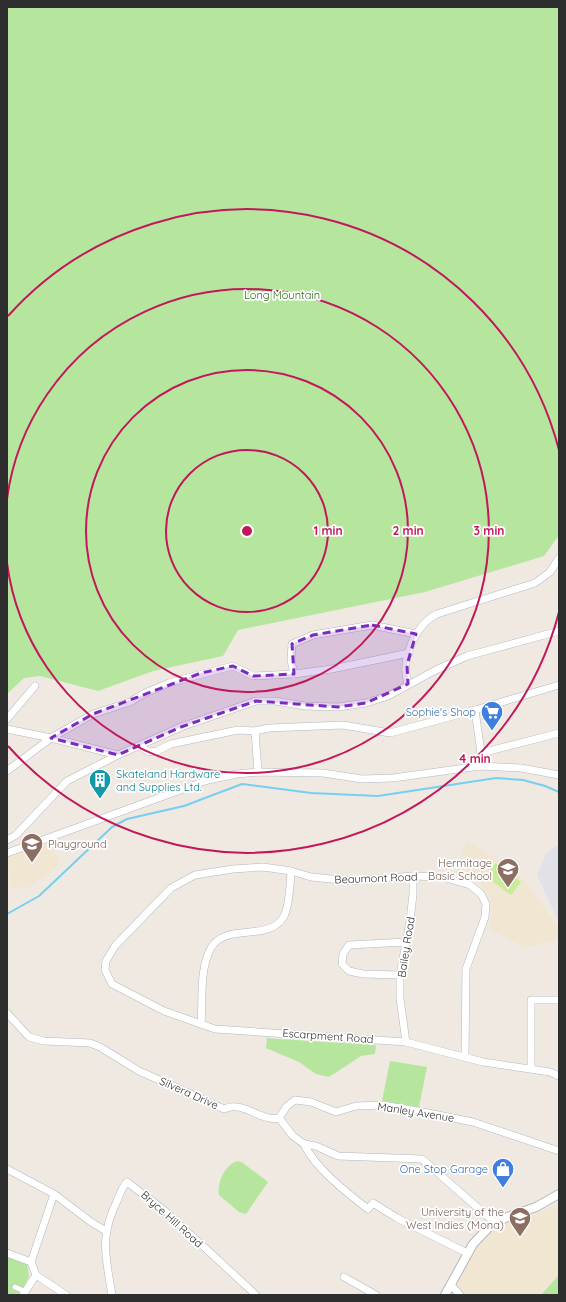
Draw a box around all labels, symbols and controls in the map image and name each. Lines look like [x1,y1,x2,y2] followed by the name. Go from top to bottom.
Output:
[244,288,320,302] park label: Long Mountain
[313,523,343,538] text: 1 min
[392,523,424,538] text: 2 min
[474,523,504,538] text: 3 min
[240,524,254,538] centre of rings
[479,699,505,732] supermarket icon: Sophie's Shop
[406,705,476,719] place label: Sophie's Shop
[459,751,491,766] text: 4 min
[87,767,113,800] building icon: Skateland Hardware and Supplies Ltd.
[116,767,220,794] place label: Skateland Hardware and Supplies Ltd.
[19,831,45,864] school or university icon: Playground
[48,837,107,851] place label: Playground
[428,856,492,883] place label: Hermitage Basic School
[495,856,521,889] school or university icon: Hermitage Basic School
[334,870,418,886] street label: Beaumont Road
[394,916,418,978] street label: Bailey Road
[282,1026,374,1046] street label: Escarpment Road
[157,1074,221,1112] street label: Silvera Drive
[377,1099,455,1125] street label: Manley Avenue
[490,1156,516,1189] shop icon: One Stop Garage
[400,1162,488,1176] place label: One Stop Garage
[138,1188,206,1250] street label: Bryce Hill Road
[406,1205,504,1232] place label: University of the West Indies (Mona)
[507,1205,533,1238] school or university icon: University of the West Indies (Mona)

